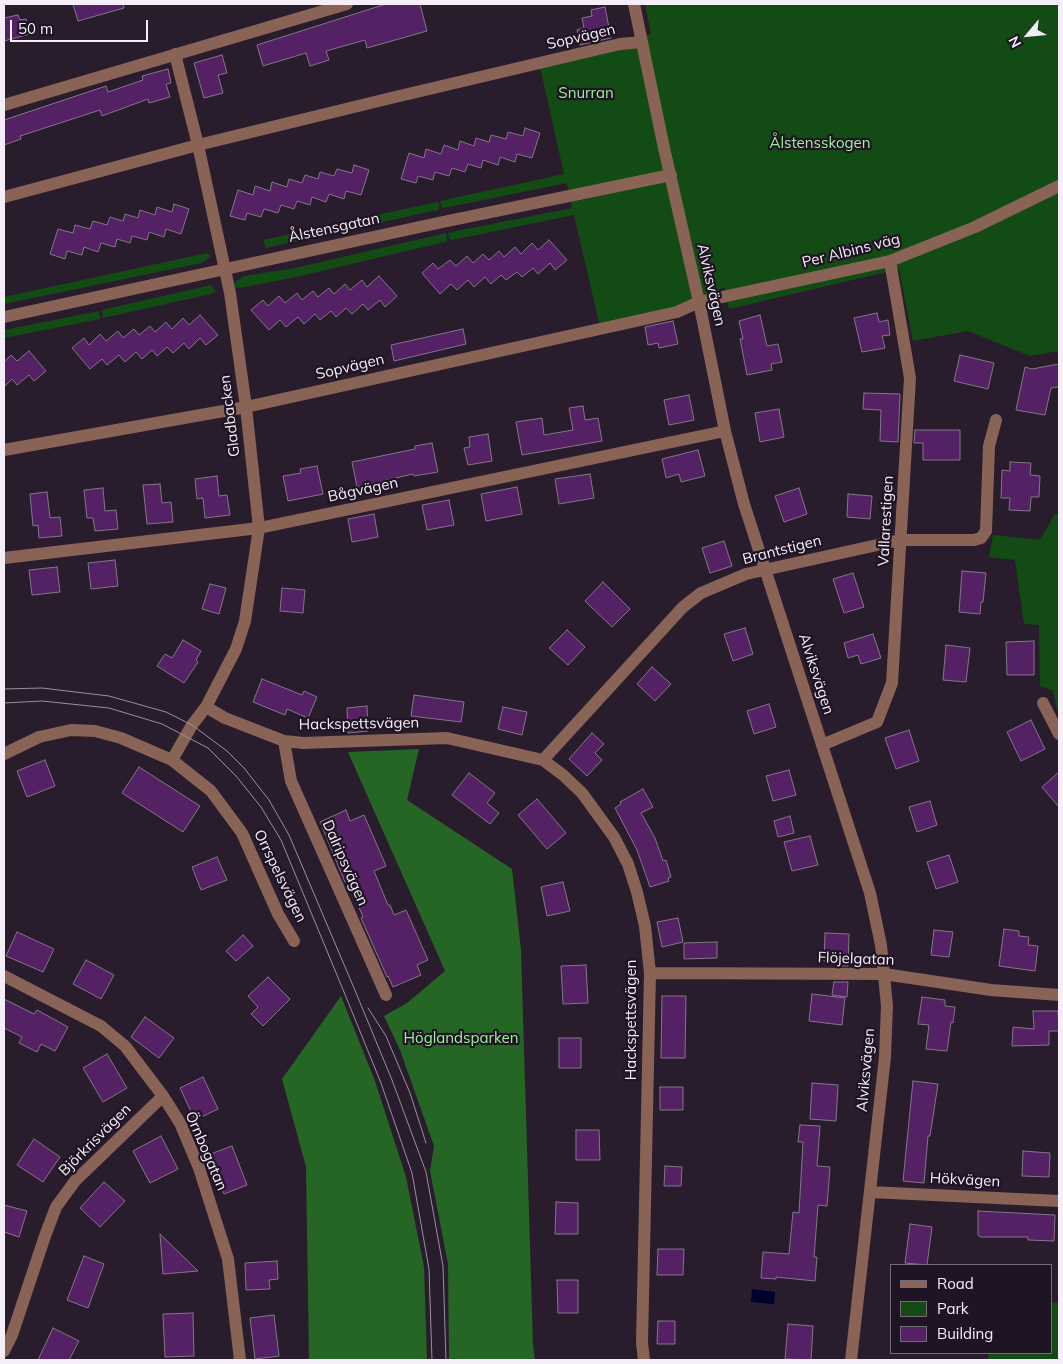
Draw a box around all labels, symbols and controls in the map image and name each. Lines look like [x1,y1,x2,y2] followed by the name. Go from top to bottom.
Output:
[12,10,150,42] scale bar
[1003,10,1053,60] north arrow
[18,19,53,38] text: 50 m
[545,20,617,54] street label: Sopvägen
[1004,33,1025,51] text: N
[558,84,614,102] park label: Snurran
[769,134,871,152] park label: Ålstensskogen
[287,210,381,246] street label: Ålstensgatan
[800,230,902,272] street label: Per Albins väg
[693,242,729,328] street label: Alviksvägen
[314,350,386,384] street label: Sopvägen
[216,374,244,458] street label: Gladbacken
[326,474,400,506] street label: Bågvägen
[875,475,897,567] street label: Vallarestigen
[741,531,823,569] street label: Brantstigen
[794,631,838,717] street label: Alviksvägen
[299,714,419,734] street label: Hackspettsvägen
[318,817,372,909] street label: Dalripsvägen
[250,827,310,925] street label: Orrspelsvägen
[817,949,895,969] street label: Flöjelgatan
[622,960,640,1080] street label: Hackspettsvägen
[853,1027,879,1113] street label: Alviksvägen
[404,1029,518,1047] park label: Höglandsparken
[55,1100,135,1180] street label: Björkrisvägen
[181,1109,231,1193] street label: Örnbogatan
[929,1169,1001,1191] street label: Hökvägen
[890,1264,1053,1354] legend
[937,1274,974,1293] text: Road
[937,1299,969,1318] text: Park
[937,1324,993,1343] text: Building

